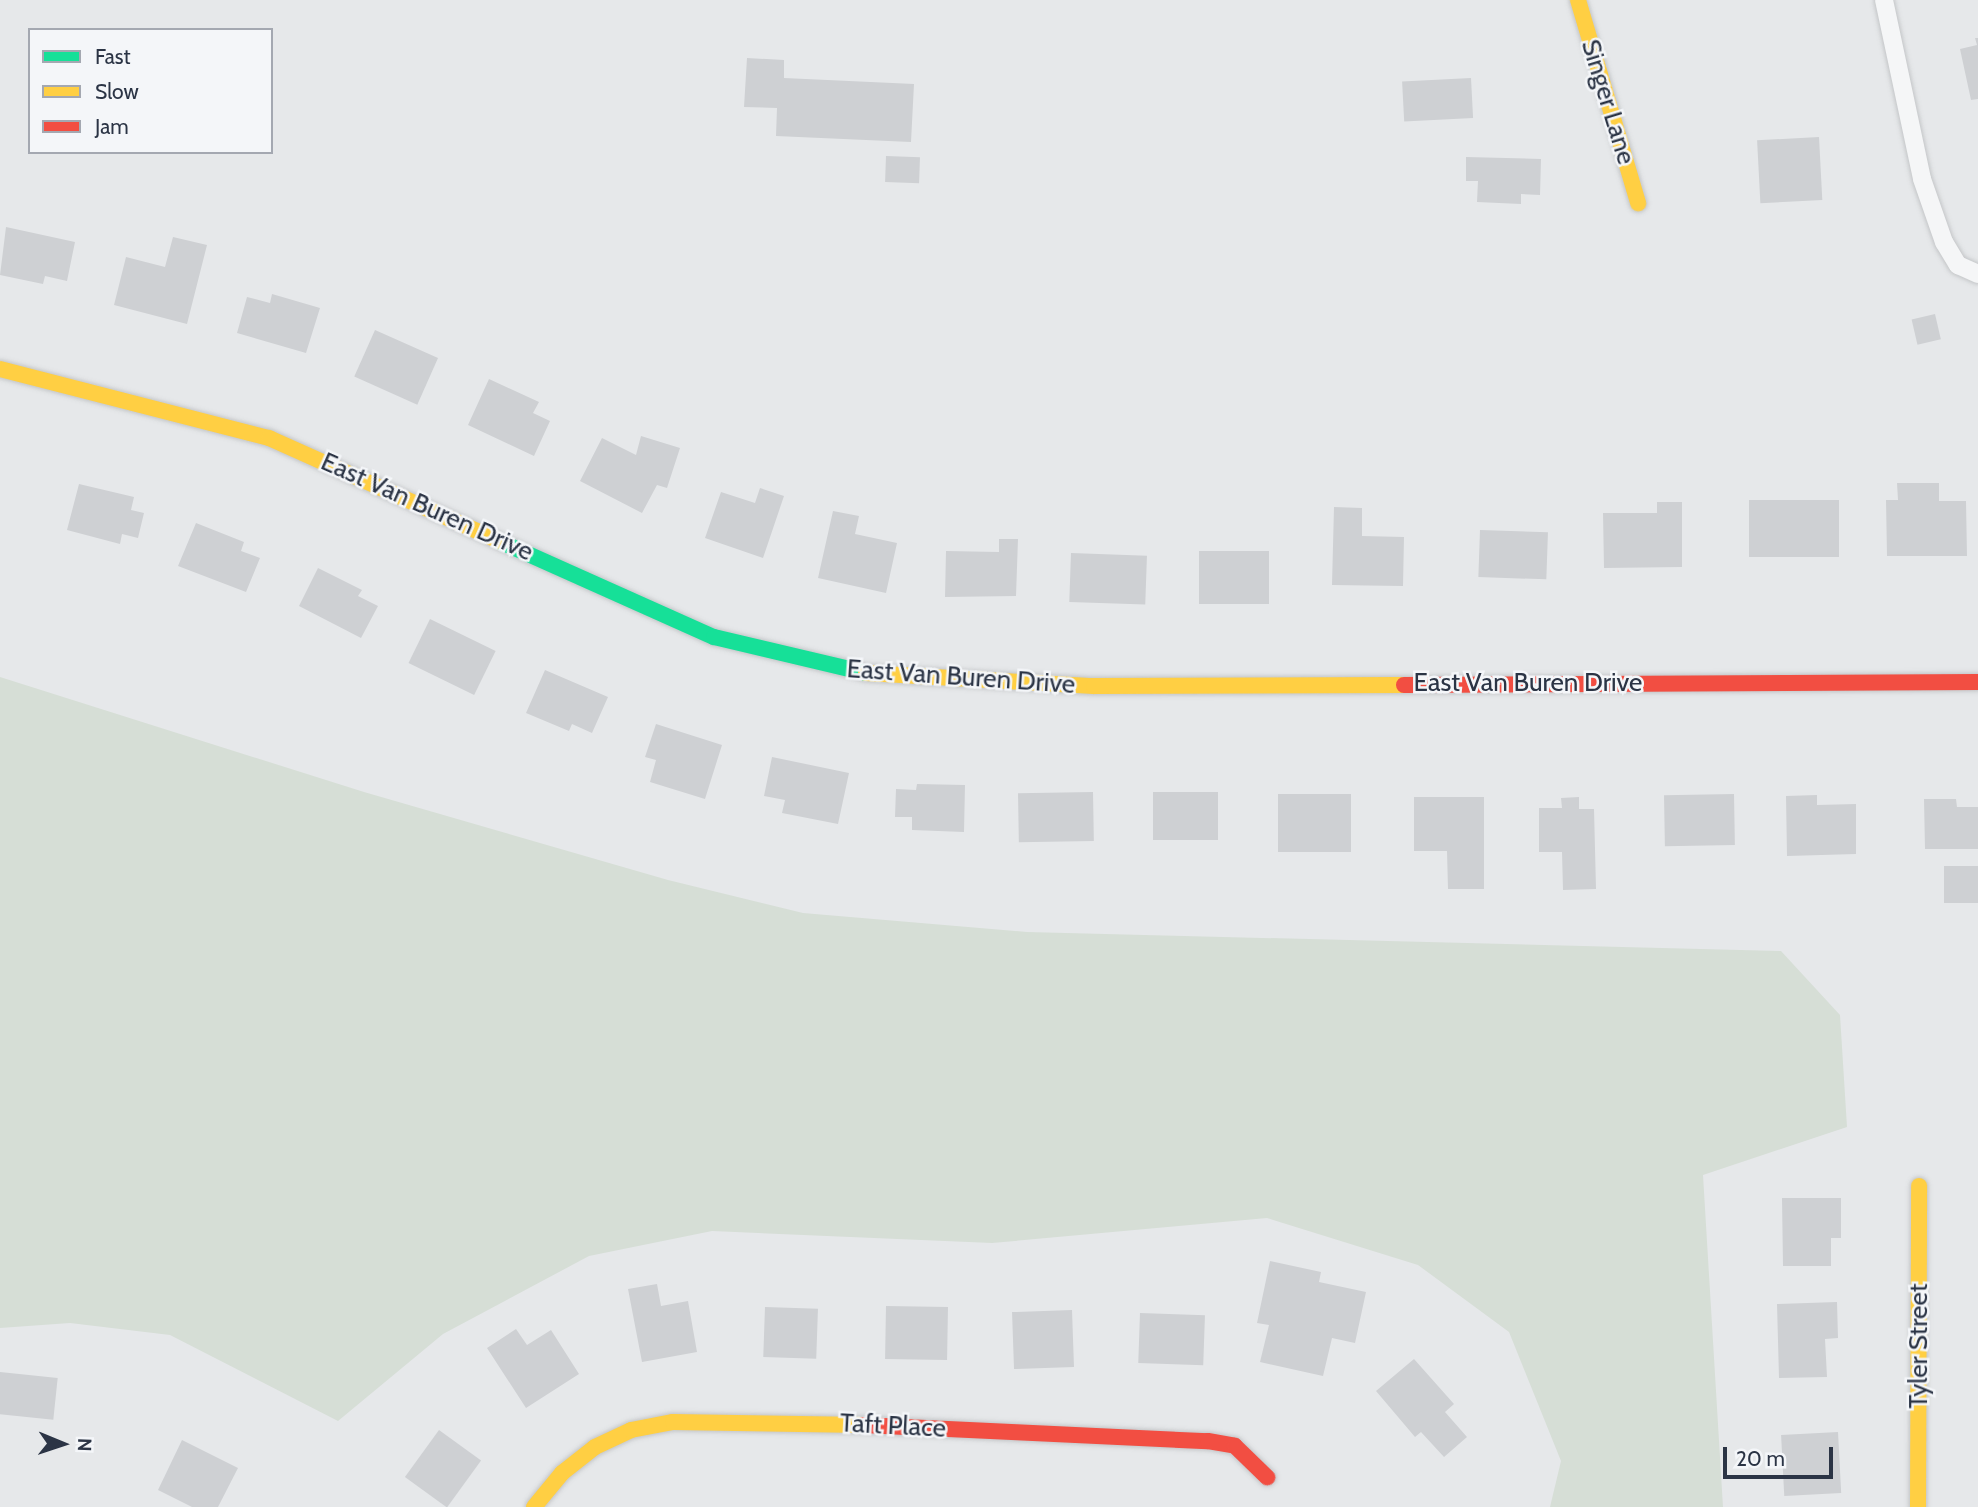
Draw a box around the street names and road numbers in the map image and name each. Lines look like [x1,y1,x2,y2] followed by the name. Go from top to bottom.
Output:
[1574,36,1642,168] street label: Singer Lane
[316,446,538,568] street label: East Van Buren Drive
[846,653,1076,701] street label: East Van Buren Drive
[1414,667,1642,699] street label: East Van Buren Drive
[1903,1284,1935,1408] street label: Tyler Street
[839,1408,947,1444] street label: Taft Place

